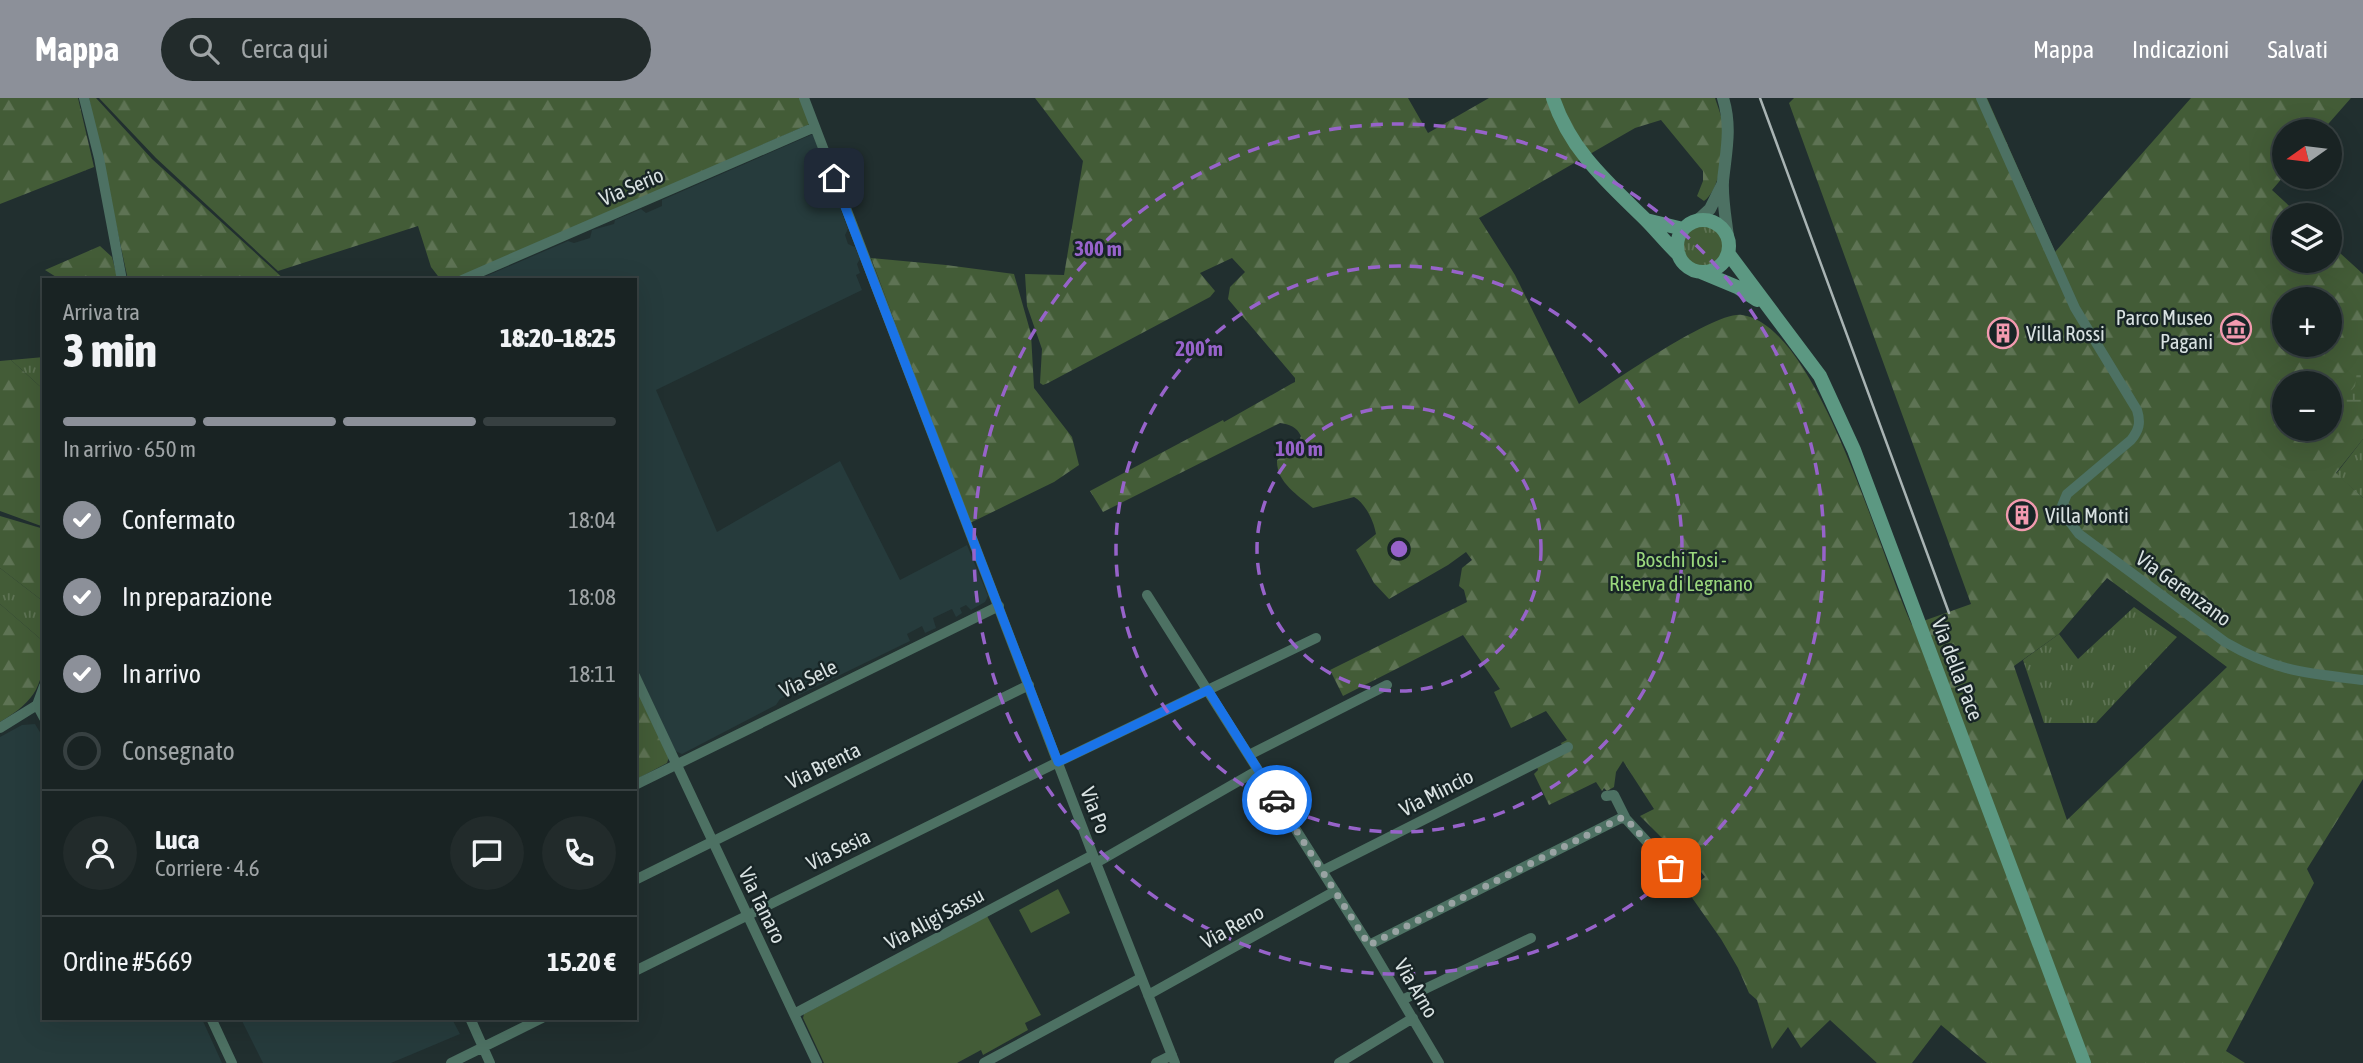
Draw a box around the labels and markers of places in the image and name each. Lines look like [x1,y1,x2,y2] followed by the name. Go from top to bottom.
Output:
[804,148,864,208] pin
[2116,305,2213,353] place label: Parco Museo Pagani
[2219,312,2253,346] museum icon: Parco Museo Pagani
[1986,316,2020,350] building icon: Villa Rossi
[2026,321,2105,345] place label: Villa Rossi
[2005,498,2039,532] building icon: Villa Monti
[2045,503,2129,527] place label: Villa Monti
[1387,537,1411,561] centre of rings
[1641,838,1701,898] pin

